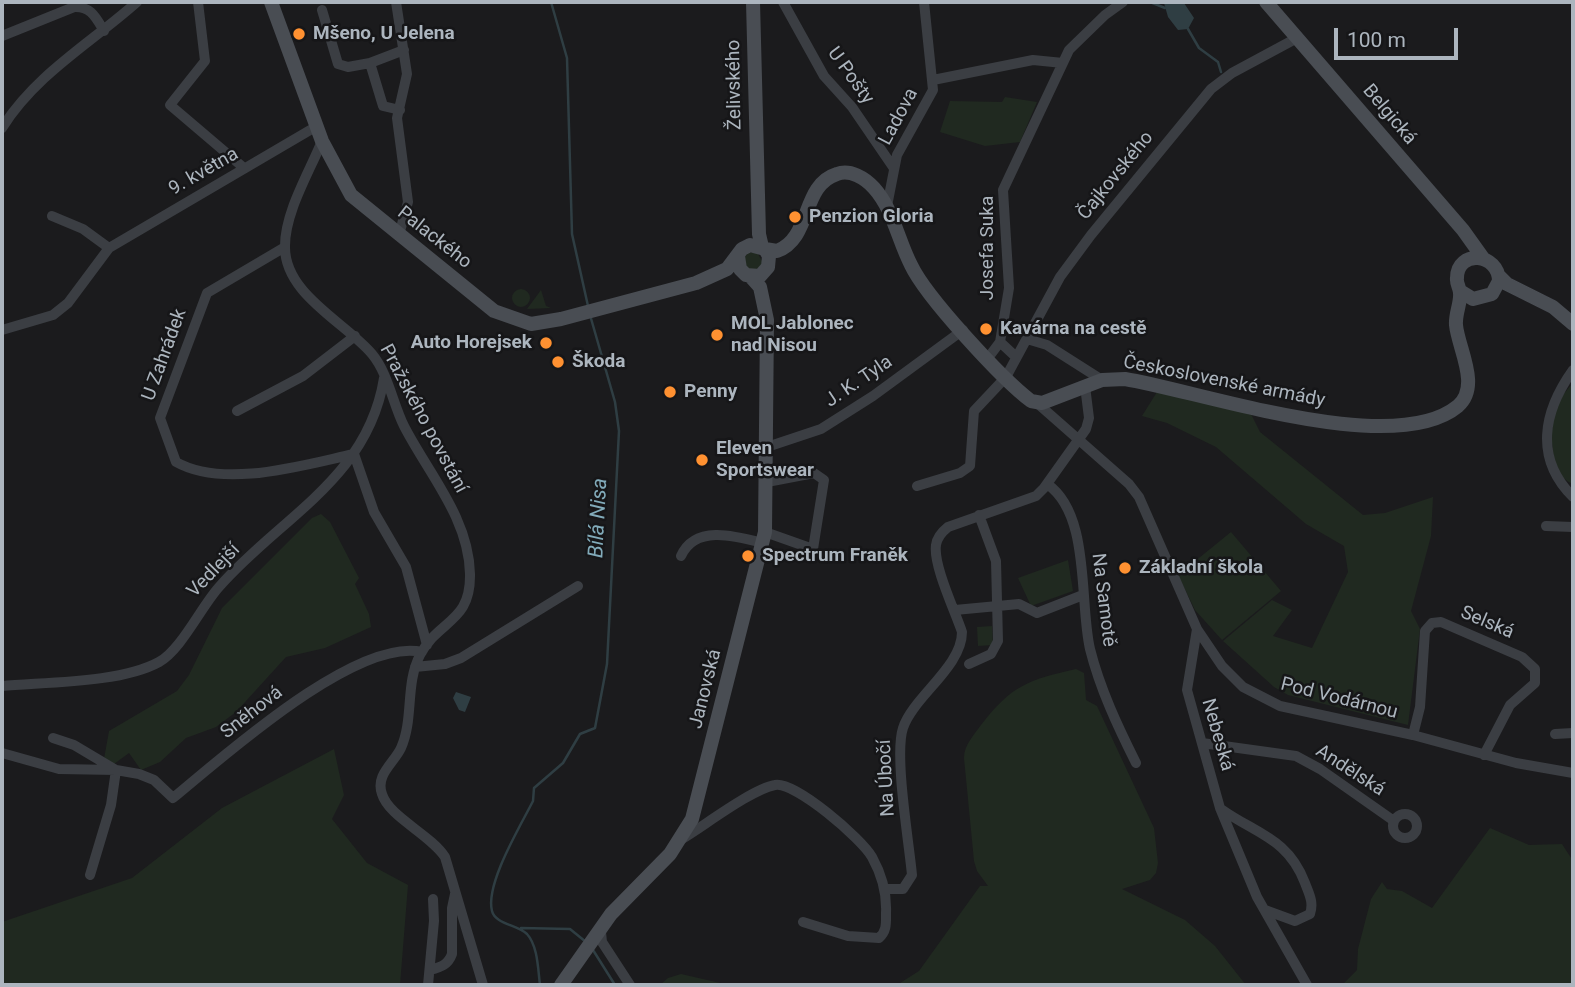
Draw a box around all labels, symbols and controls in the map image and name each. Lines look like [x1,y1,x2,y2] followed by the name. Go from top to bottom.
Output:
[1337,14,1461,58] scale bar
[313,23,455,45] place label: Mšeno, U Jelena
[291,26,307,42] marker: Mšeno, U Jelena
[1347,28,1406,52] text: 100 m
[723,40,747,130] street label: Želivského
[822,43,878,109] street label: U Pošty
[1357,80,1421,150] street label: Belgická
[875,85,923,149] street label: Ladova
[1073,127,1159,225] street label: Čajkovského
[165,143,243,201] street label: 9. května
[977,196,999,300] street label: Josefa Suka
[392,202,476,274] street label: Palackého
[809,206,934,228] place label: Penzion Gloria
[787,209,803,225] marker: Penzion Gloria
[138,306,192,404] street label: U Zahrádek
[731,313,854,357] place label: MOL Jablonec nad Nisou
[1000,318,1146,340] place label: Kavárna na cestě
[978,321,994,337] marker: Kavárna na cestě
[709,327,725,343] marker: MOL Jablonec nad Nisou
[411,332,532,354] place label: Auto Horejsek
[538,335,554,351] marker: Auto Horejsek
[374,341,472,497] street label: Pražského povstání
[572,351,625,373] place label: Škoda
[821,351,897,413] street label: J. K. Tyla
[1121,351,1327,413] street label: Československé armády
[550,354,566,370] marker: Škoda
[684,381,737,403] place label: Penny
[662,384,678,400] marker: Penny
[716,438,814,482] place label: Eleven Sportswear
[694,452,710,468] marker: Eleven Sportswear
[584,477,614,559] water label: Bílá Nisa
[183,539,245,603] street label: Vedlejší
[762,545,908,567] place label: Spectrum Franěk
[740,548,756,564] marker: Spectrum Franěk
[1086,552,1120,648] street label: Na Samotě
[1139,557,1263,579] place label: Základní škola
[1117,560,1133,576] marker: Základní škola
[1457,602,1517,644] street label: Selská
[685,647,727,731] street label: Janovská
[1278,673,1400,725] street label: Pod Vodárnou
[216,682,288,744] street label: Sněhová
[1196,696,1238,774] street label: Nebeská
[874,739,900,817] street label: Na Úbočí
[1311,740,1389,802] street label: Andělská

